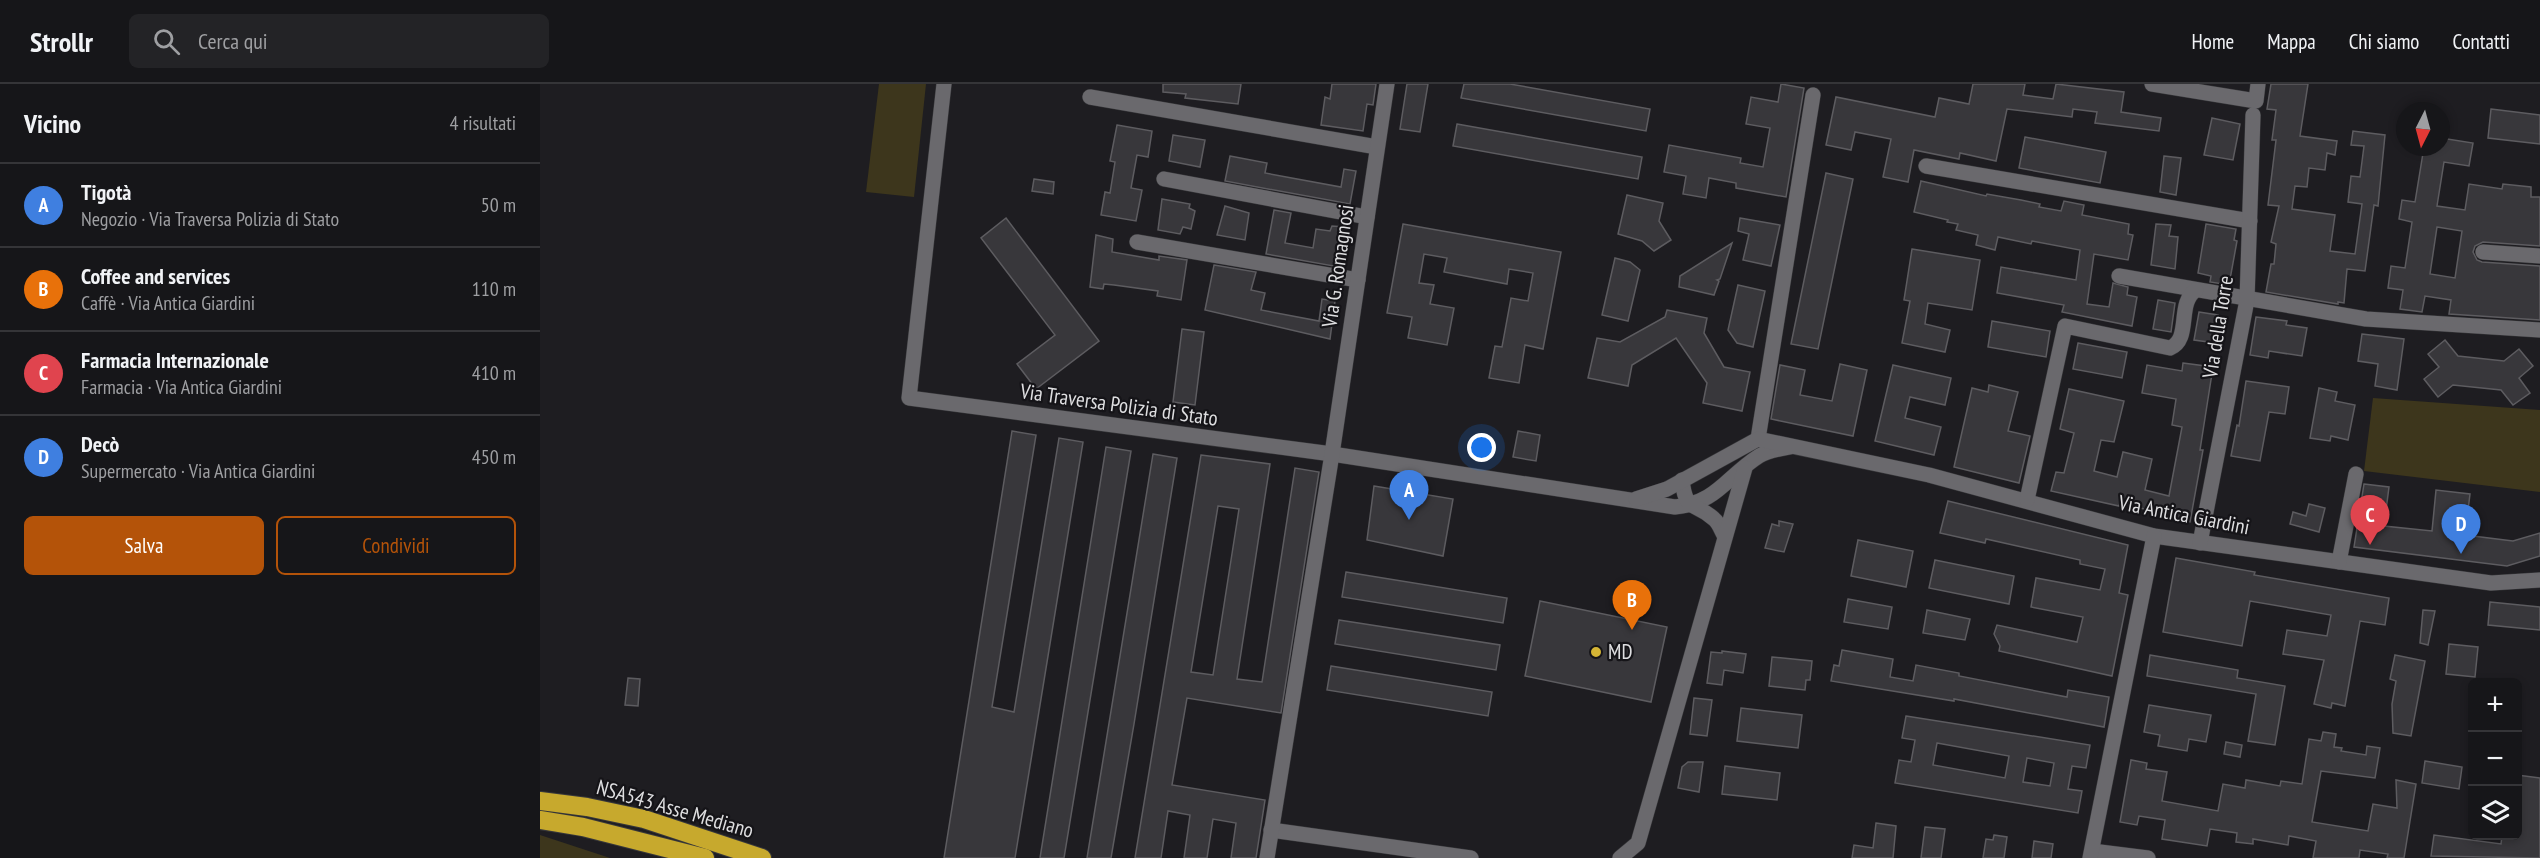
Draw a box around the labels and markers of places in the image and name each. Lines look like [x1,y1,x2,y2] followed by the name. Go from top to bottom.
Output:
[1390,470,1428,520] pin: A
[2350,496,2390,545] pin: C
[2442,504,2480,554] pin: D
[1612,580,1652,630] pin: B
[1608,638,1632,665] place label: MD
[1589,645,1603,659] marker: MD

